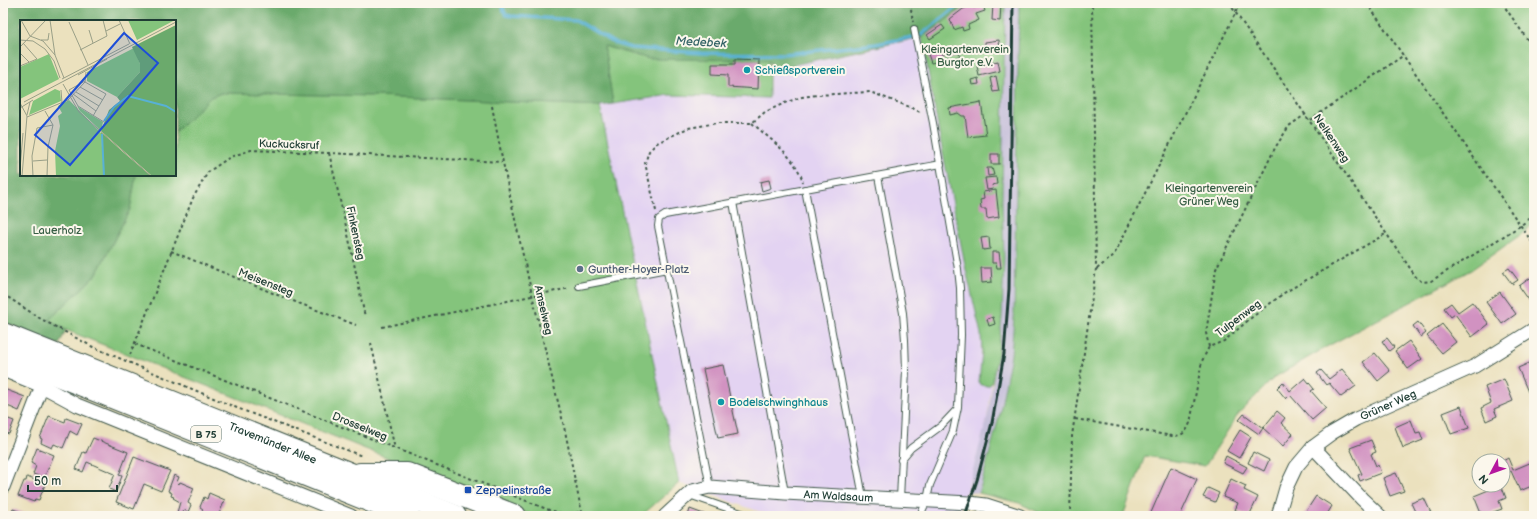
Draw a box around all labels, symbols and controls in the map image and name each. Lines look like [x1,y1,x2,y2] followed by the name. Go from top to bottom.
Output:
[20,20,176,176] inset map
[675,34,728,51] water label: Medebek
[921,43,1009,69] park label: Kleingartenverein Burgtor e.V.
[755,64,845,77] place label: Schießsportverein
[742,65,752,75] marker: Schießsportverein
[1311,112,1352,165] street label: Nelkenweg
[259,137,320,152] street label: Kuckucksruf
[1165,182,1253,208] park label: Kleingartenverein Grüner Weg
[343,205,368,261] street label: Finkensteg
[33,224,82,237] park label: Lauerholz
[588,263,690,276] place label: Gunther-Hoyer-Platz
[575,264,585,274] marker: Gunther-Hoyer-Platz
[236,266,295,299] street label: Meisensteg
[532,284,556,336] street label: Amselweg
[1213,297,1264,340] street label: Tulpenweg
[1358,387,1418,423] street label: Grüner Weg
[729,396,828,409] place label: Bodelschwinghhaus
[716,397,726,407] marker: Bodelschwinghhaus
[330,410,389,443] street label: Drosselweg
[227,420,319,467] street label: Travemünder Allee
[191,426,221,442] road number: B 75
[1471,453,1511,493] north arrow
[28,467,117,493] scale bar
[1476,472,1491,487] text: N
[34,474,61,489] text: 50 m
[475,484,552,497] place label: Zeppelinstraße
[463,485,473,495] marker: Zeppelinstraße
[803,488,874,505] street label: Am Waldsaum

